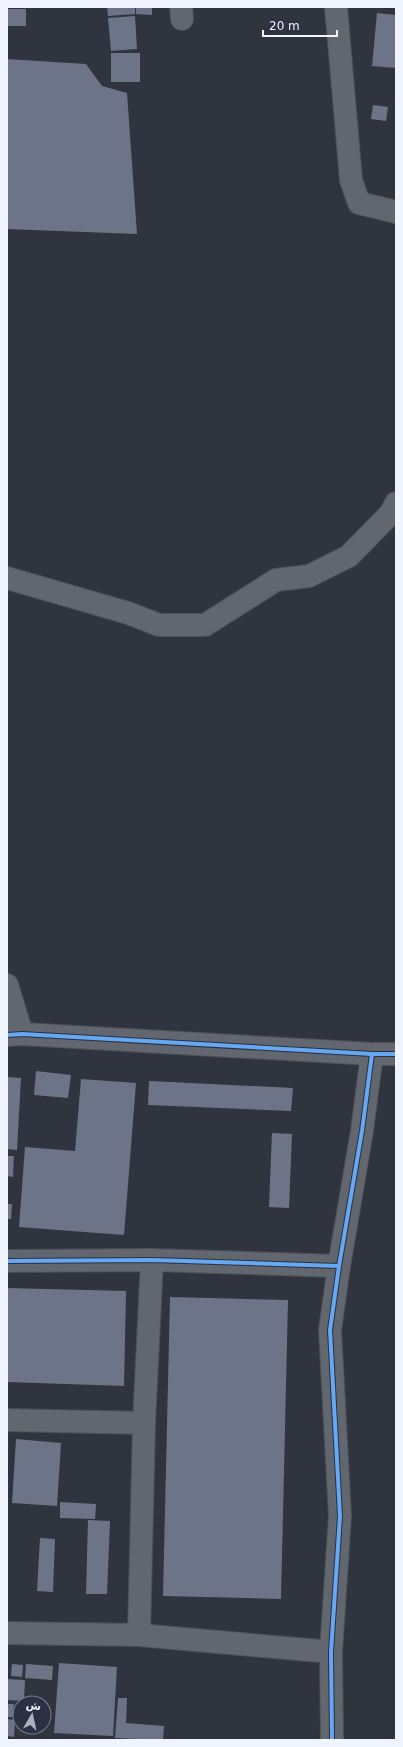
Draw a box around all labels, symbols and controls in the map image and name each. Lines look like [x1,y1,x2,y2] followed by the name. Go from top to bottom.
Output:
[263,12,337,38] scale bar
[269,19,300,33] text: 20 m
[12,1695,52,1735] north arrow
[25,1698,42,1713] text: ش

